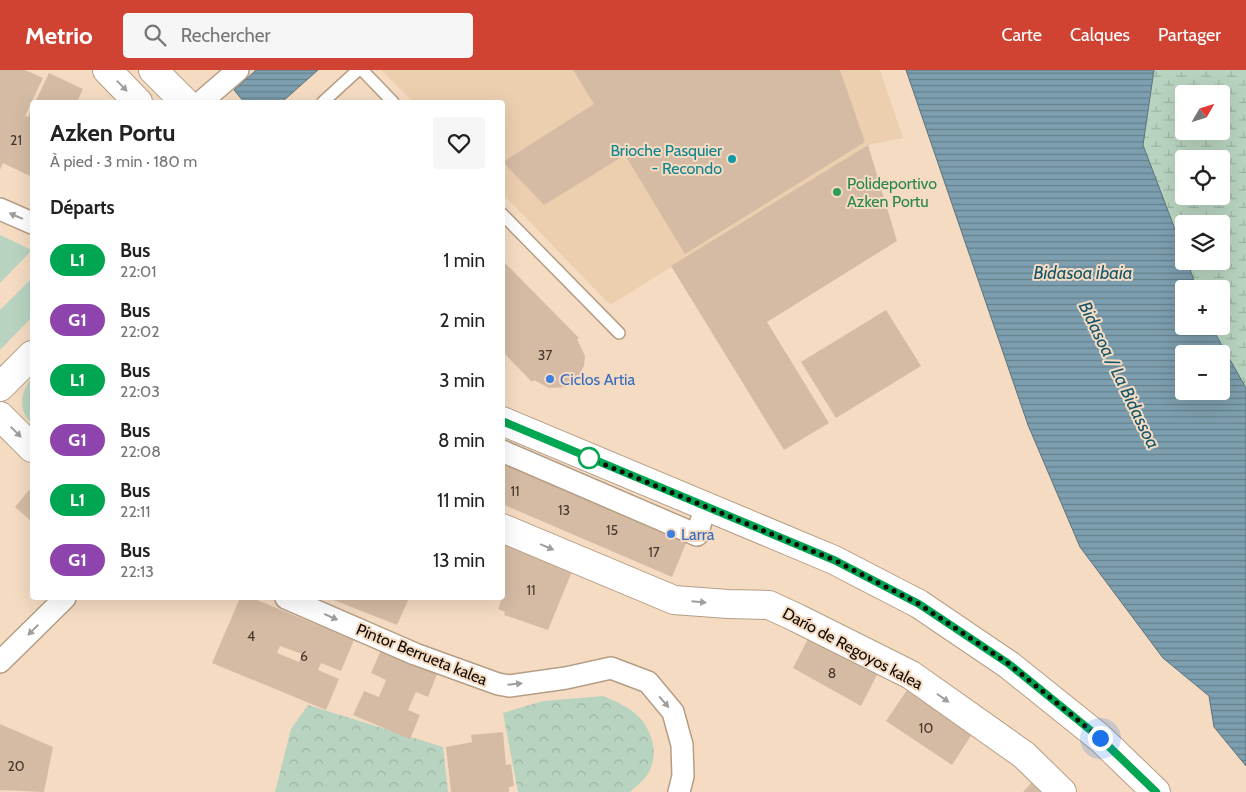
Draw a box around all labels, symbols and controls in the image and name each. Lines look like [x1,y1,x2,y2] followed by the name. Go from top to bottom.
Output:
[123,13,473,58] search box
[25,21,93,50] text: Metrio
[141,21,169,49] icon: search
[181,24,271,47] text: Rechercher
[1001,24,1042,46] text: Carte
[1070,24,1130,46] text: Calques
[1158,24,1221,46] text: Partager
[116,80,128,92] one-way arrow
[1175,85,1230,140] north arrow
[1175,85,1230,400] map controls
[433,117,485,169] button: heart
[50,118,176,147] text: Azken Portu
[10,131,22,149] house number: 21
[610,141,723,178] place label: Brioche Pasquier - Recondo
[1175,150,1230,205] button: locate
[50,152,197,171] text: À pied · 3 min · 180 m
[726,153,738,165] marker: Brioche Pasquier - Recondo
[847,174,937,211] place label: Polideportivo Azken Portu
[831,186,843,198] marker: Polideportivo Azken Portu
[50,196,115,219] text: Départs
[9,211,23,219] one-way arrow
[1175,215,1230,270] button: layers
[120,239,150,262] text: Bus
[70,249,85,271] text: L1
[443,249,485,272] text: 1 min
[120,262,156,281] text: 22:01
[1033,262,1133,284] water label: Bidasoa ibaia
[1175,280,1230,335] button: +
[1074,298,1164,452] water label: Bidasoa / La Bidassoa
[120,299,150,322] text: Bus
[68,309,87,331] text: G1
[439,309,485,332] text: 2 min
[120,322,160,341] text: 22:02
[1175,345,1230,400] button: −
[538,346,552,364] house number: 37
[120,359,150,382] text: Bus
[70,369,85,391] text: L1
[439,369,485,392] text: 3 min
[560,370,635,389] place label: Ciclos Artia
[544,373,556,385] marker: Ciclos Artia
[120,382,160,401] text: 22:03
[120,419,150,442] text: Bus
[10,426,22,438] one-way arrow
[68,429,87,451] text: G1
[438,429,485,452] text: 8 min
[120,442,161,461] text: 22:08
[578,447,600,469] unlabelled marker
[120,479,150,502] text: Bus
[510,482,520,500] house number: 11
[70,489,85,511] text: L1
[437,489,485,512] text: 11 min
[558,501,570,519] house number: 13
[120,502,151,521] text: 22:11
[606,521,618,539] house number: 15
[681,525,715,544] place label: Larra
[665,528,677,540] marker: Larra
[120,539,150,562] text: Bus
[648,543,660,561] house number: 17
[540,544,554,552] one-way arrow
[68,549,87,571] text: G1
[433,549,485,572] text: 13 min
[120,562,154,581] text: 22:13
[526,581,536,599] house number: 11
[692,598,708,606] one-way arrow
[779,603,926,694] street label: Darío de Regoyos kalea
[324,614,338,622] one-way arrow
[354,620,490,690] street label: Pintor Berrueta kalea
[27,624,39,636] one-way arrow
[247,627,255,645] house number: 4
[300,647,308,665] house number: 6
[828,664,836,682] house number: 8
[507,680,523,688] one-way arrow
[936,693,950,703] one-way arrow
[658,695,670,707] one-way arrow
[919,719,933,737] house number: 10
[1088,726,1113,751] your location
[7,757,25,775] house number: 20

